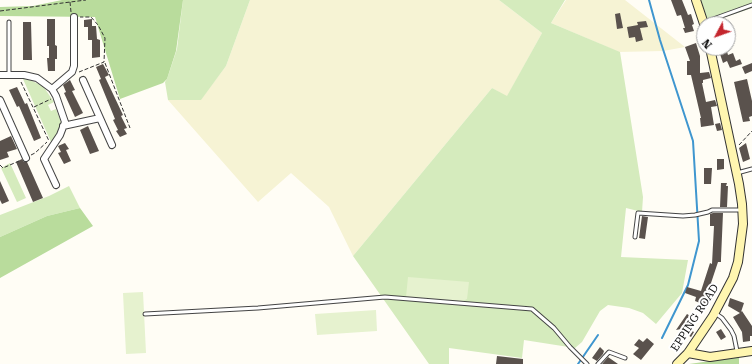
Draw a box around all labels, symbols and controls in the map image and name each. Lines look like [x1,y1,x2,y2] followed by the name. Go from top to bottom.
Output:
[696,16,736,56] north arrow
[700,36,715,51] text: N
[668,282,722,354] street label: EPPING ROAD

